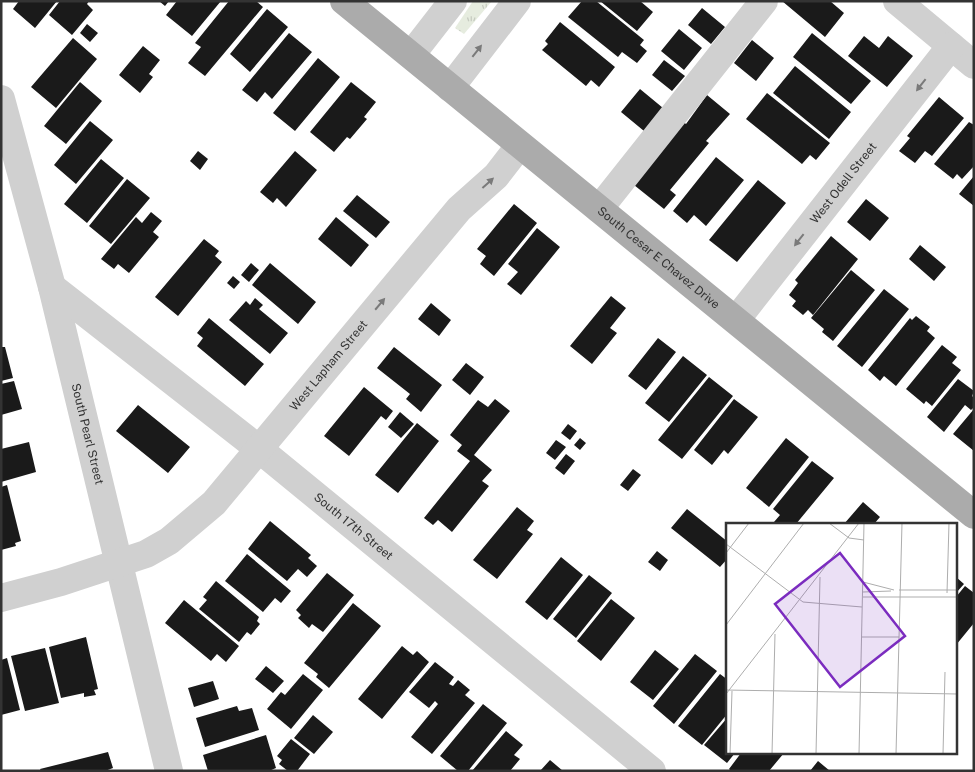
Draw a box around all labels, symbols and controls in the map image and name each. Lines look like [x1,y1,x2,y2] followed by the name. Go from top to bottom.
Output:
[472,45,483,58] one-way arrow
[916,78,926,92] one-way arrow
[807,140,880,226] street label: West Odell Street
[481,177,493,189] one-way arrow
[595,204,723,312] street label: South Cesar E Chavez Drive
[793,233,804,246] one-way arrow
[374,298,385,310] one-way arrow
[287,317,371,414] street label: West Lapham Street
[69,382,107,486] street label: South Pearl Street
[311,490,396,563] street label: South 17th Street
[726,523,958,754] inset map

